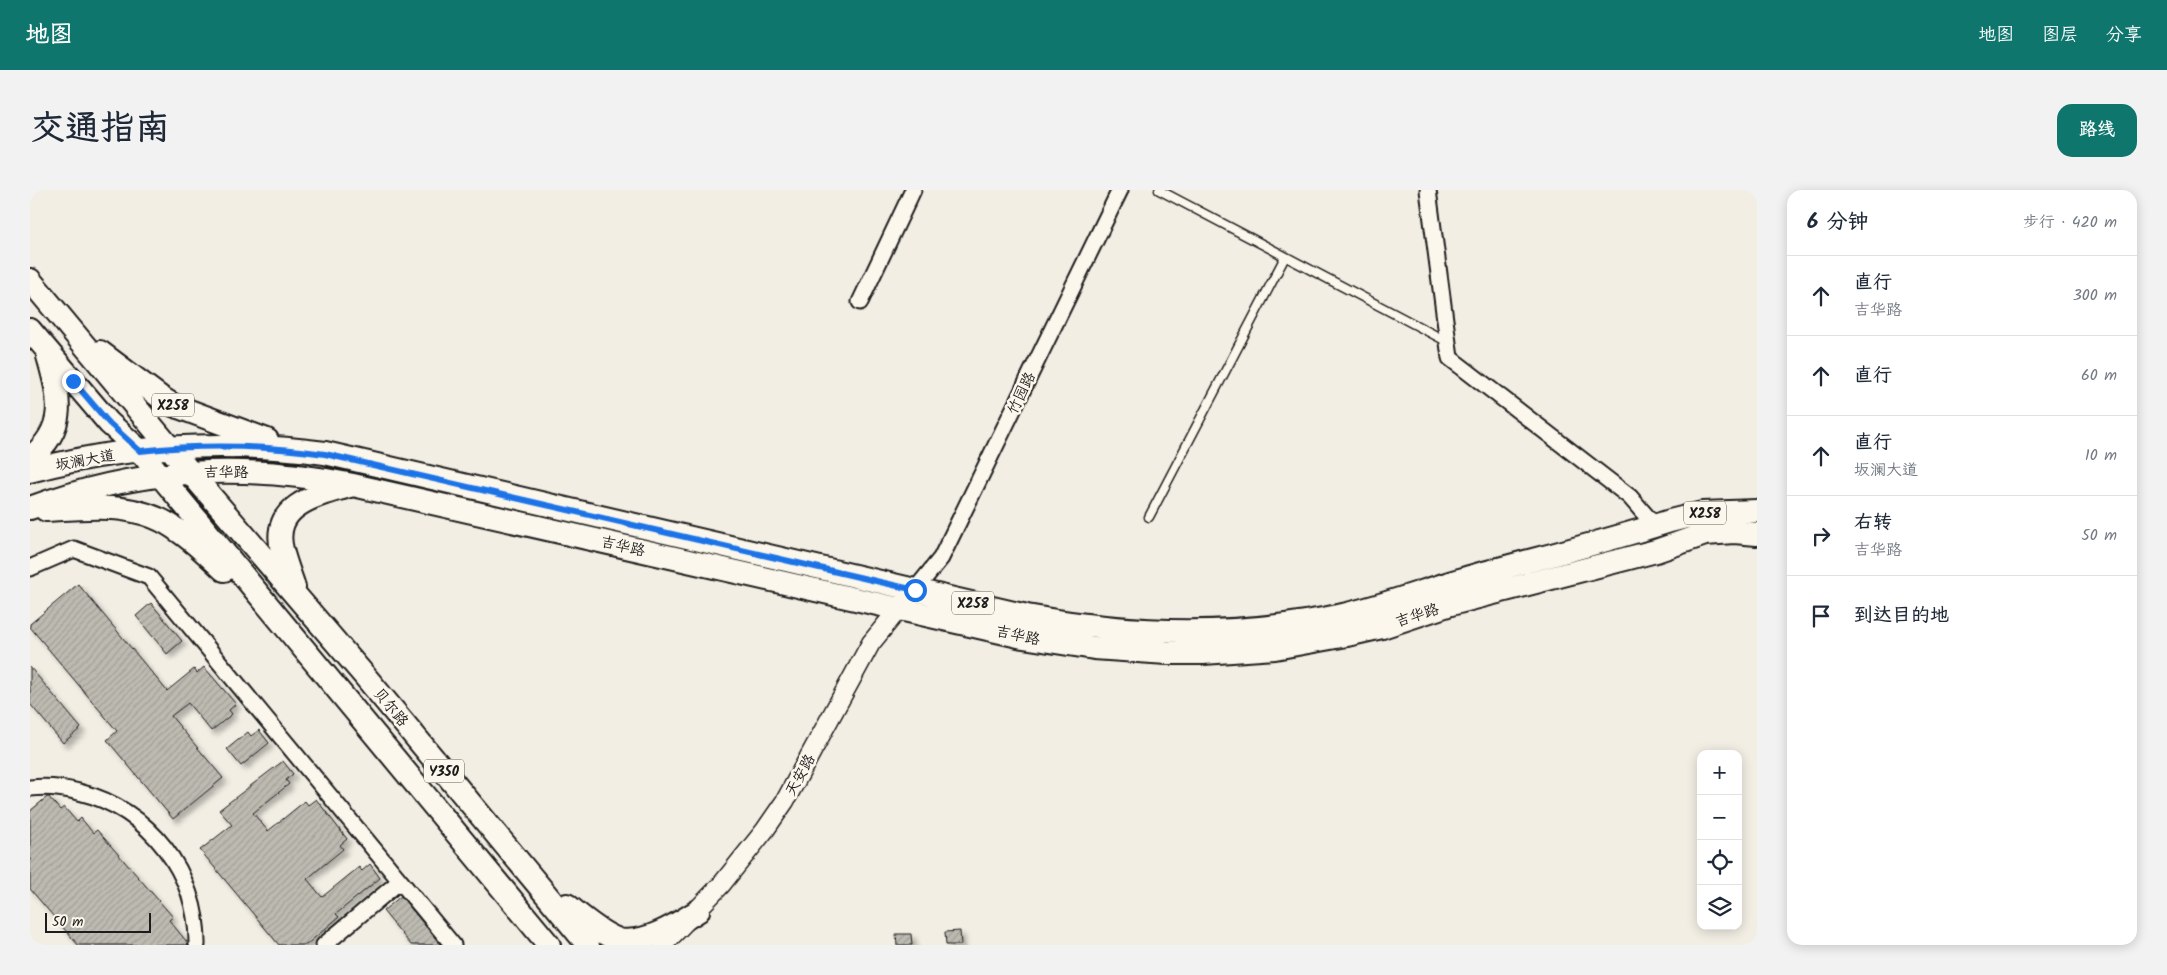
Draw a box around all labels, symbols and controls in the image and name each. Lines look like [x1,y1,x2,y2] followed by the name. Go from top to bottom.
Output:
[25,16,73,55] text: 地图
[1978,21,2014,50] text: 地图
[2042,21,2078,50] text: 图层
[2106,21,2142,50] text: 分享
[30,102,170,158] text: 交通指南
[2057,104,2137,157] button: 路线
[1807,206,1868,239] text: 6 分钟
[2023,210,2117,235] text: 步行 · 420 m
[1854,268,1892,298] text: 直行
[1807,282,1835,310] icon: ahead
[2073,283,2117,308] text: 300 m
[1854,298,1902,323] text: 吉华路
[1854,361,1892,391] text: 直行
[1807,362,1835,390] icon: ahead
[2081,363,2117,388] text: 60 m
[1001,368,1043,419] street label: 竹园路
[62,370,85,393] route end
[152,394,194,416] road number: X258
[1854,428,1892,458] text: 直行
[1807,442,1835,470] icon: ahead
[2085,443,2117,468] text: 10 m
[54,444,117,478] street label: 坂澜大道
[1854,458,1918,483] text: 坂澜大道
[203,461,249,485] street label: 吉华路
[1684,502,1726,524] road number: X258
[1854,508,1892,538] text: 右转
[1807,522,1835,550] icon: right
[2081,523,2117,548] text: 50 m
[598,530,647,564] street label: 吉华路
[1854,538,1902,563] text: 吉华路
[904,579,927,602] route start
[952,592,994,614] road number: X258
[1392,598,1442,634] street label: 吉华路
[1854,601,1949,631] text: 到达目的地
[1807,602,1835,630] icon: arrive
[993,620,1042,652] street label: 吉华路
[367,683,414,733] street label: 贝尔路
[779,750,822,801] street label: 天安路
[1697,750,1742,930] map controls
[1697,750,1742,795] button: +
[424,760,464,782] road number: Y350
[1697,795,1742,840] button: −
[1697,840,1742,885] button: locate
[1697,885,1742,930] button: layers
[45,910,151,933] scale bar
[52,911,83,933] text: 50 m

